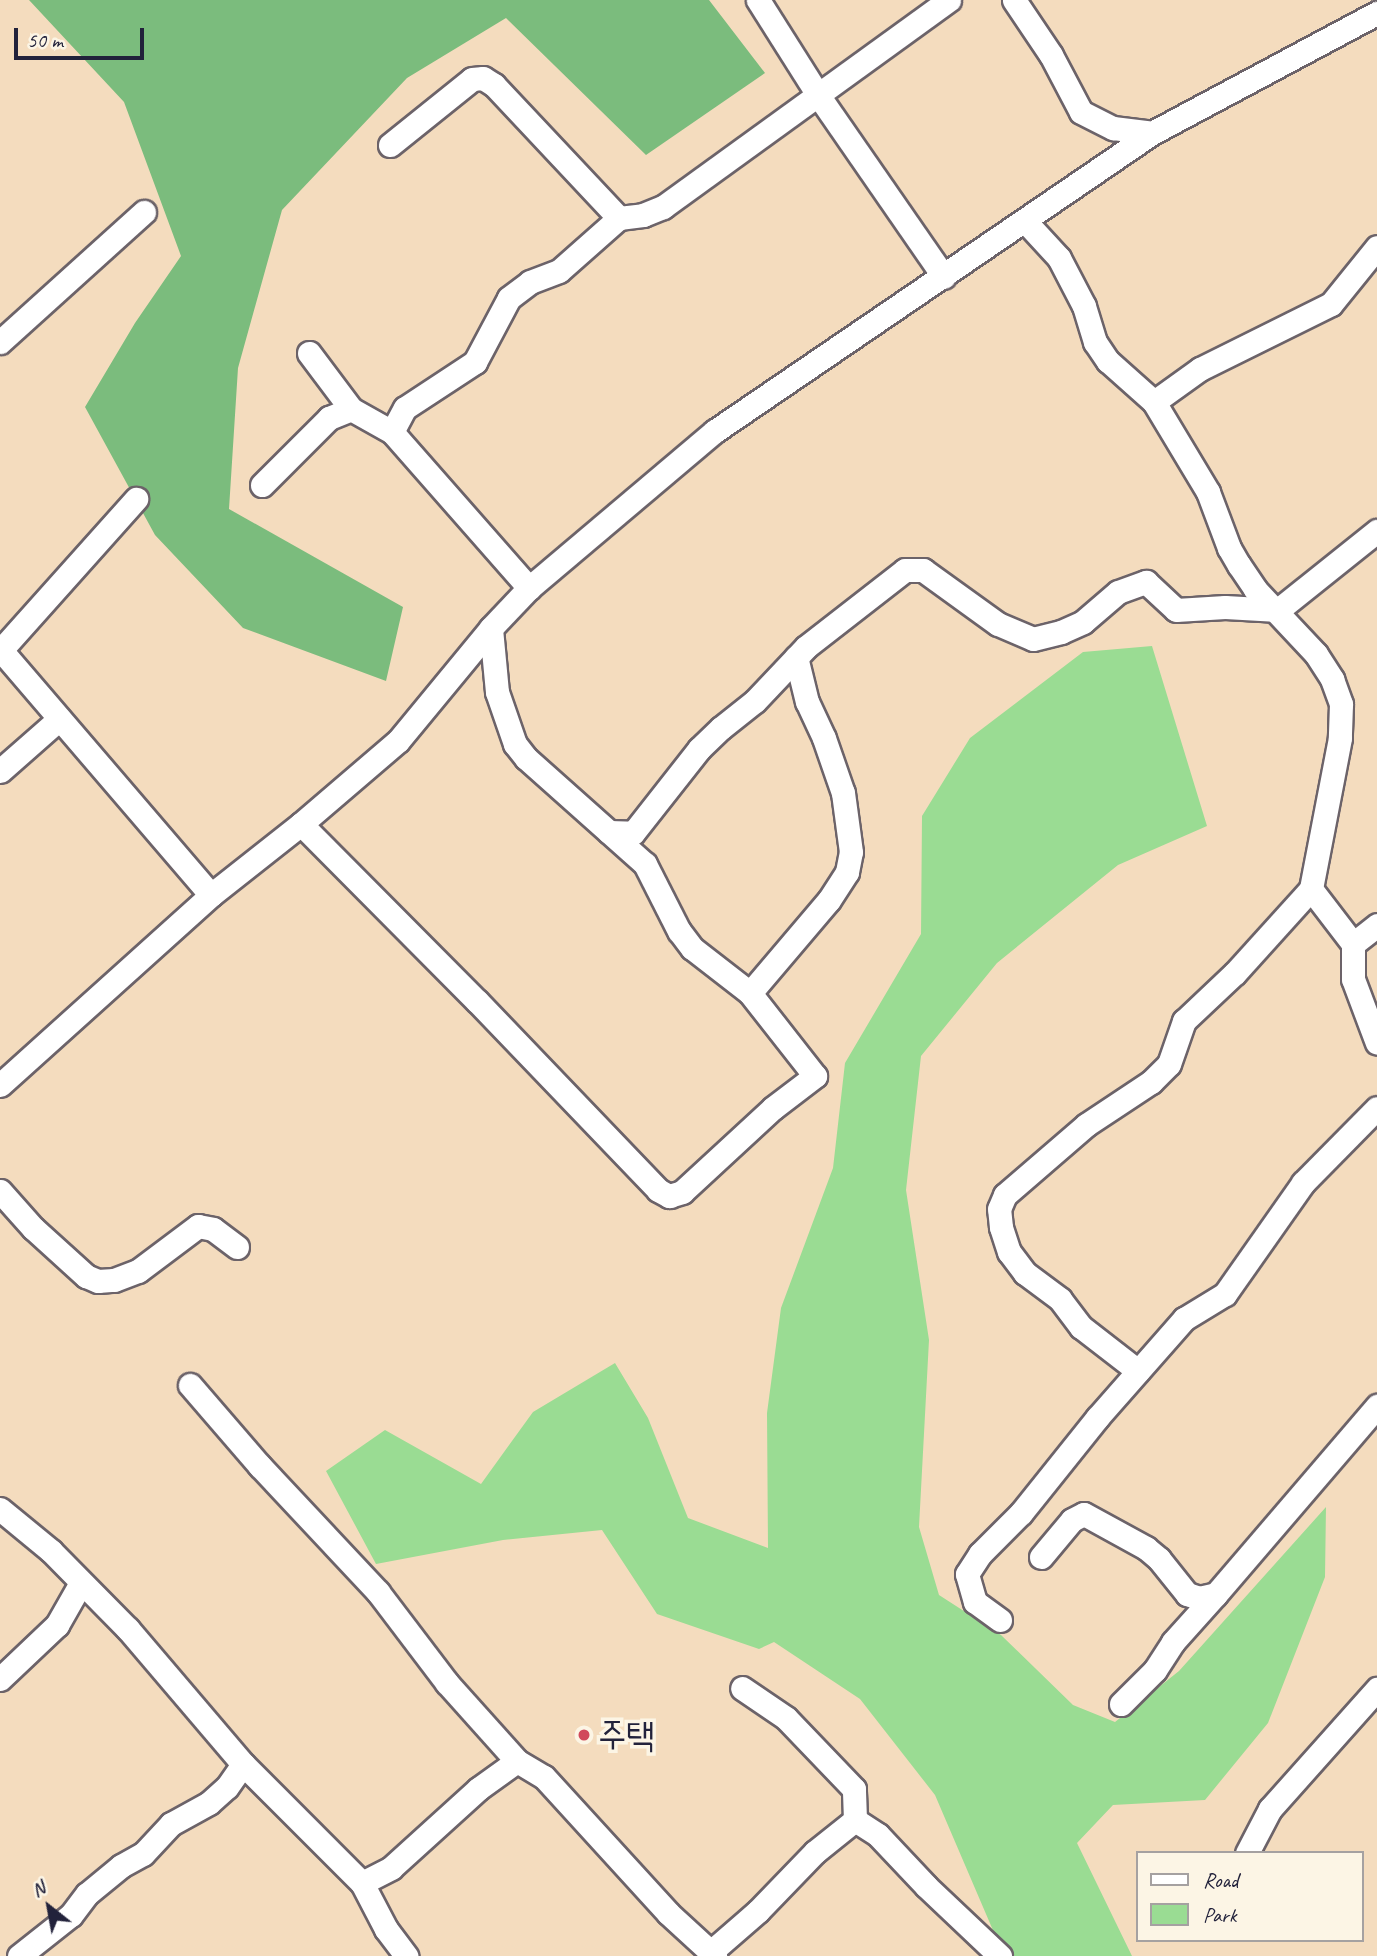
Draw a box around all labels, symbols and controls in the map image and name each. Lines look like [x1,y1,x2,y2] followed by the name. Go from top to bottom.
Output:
[18,14,147,58] scale bar
[27,27,63,53] text: 50 m
[598,1714,654,1756] place label: 주택
[576,1727,592,1743] marker: 주택
[1136,1851,1363,1942] legend
[1203,1867,1238,1893] text: Road
[14,1872,84,1942] north arrow
[27,1876,49,1902] text: N
[1203,1902,1236,1928] text: Park

